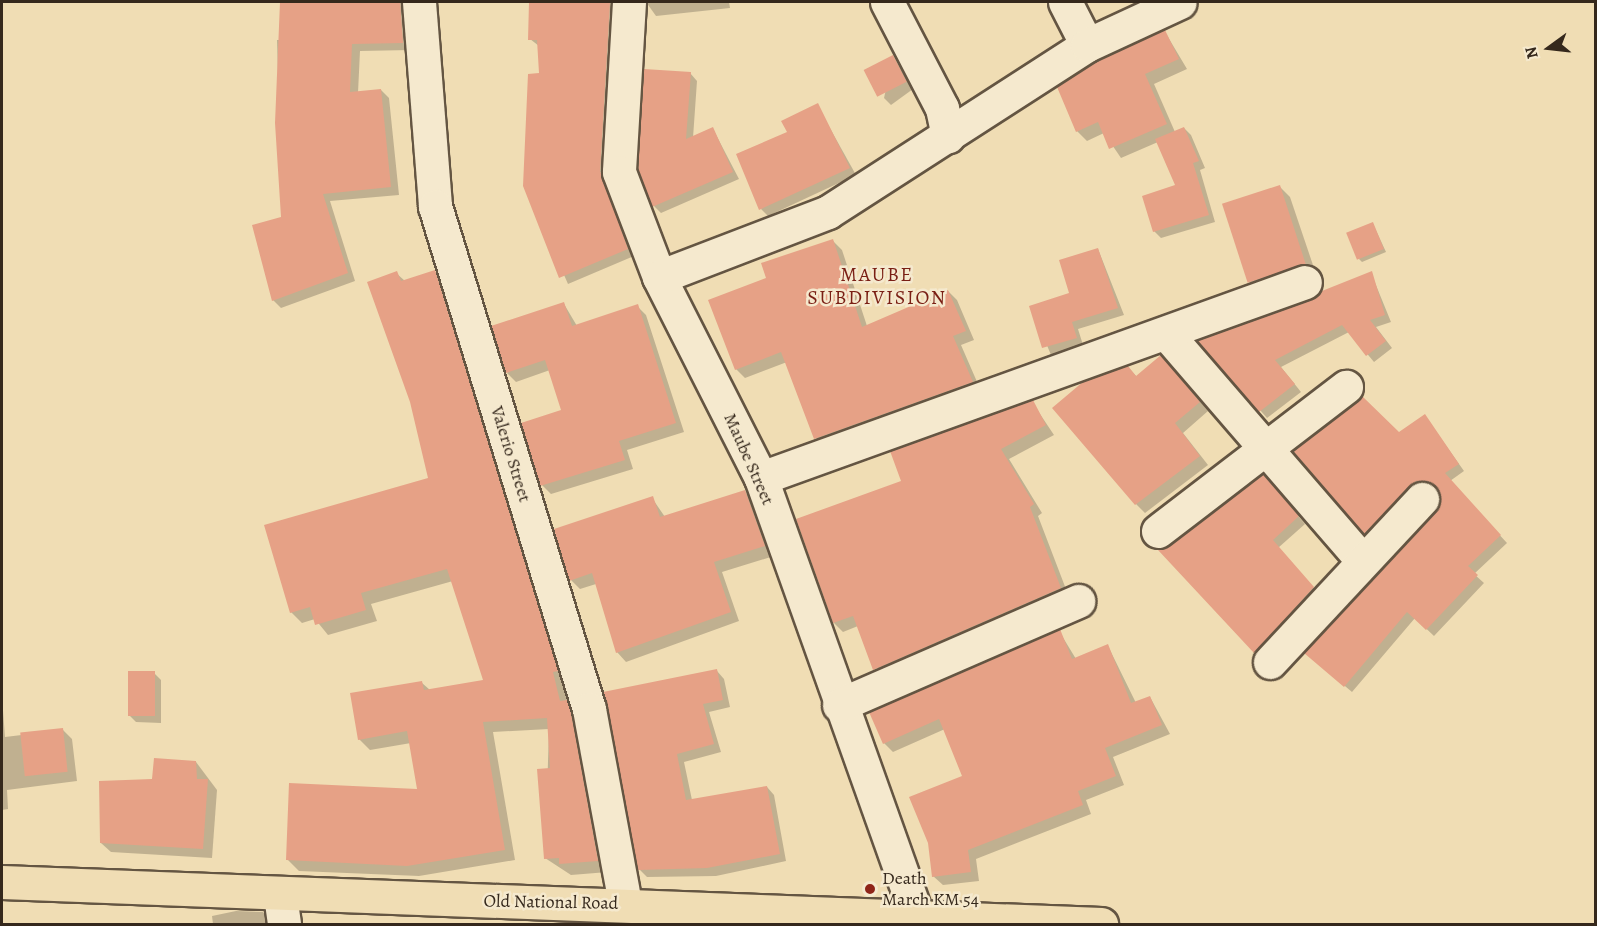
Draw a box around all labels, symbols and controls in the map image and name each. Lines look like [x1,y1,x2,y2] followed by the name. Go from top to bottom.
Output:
[1519,18,1579,78] north arrow
[1519,44,1544,61] text: N
[807,263,947,310] district label: MAUBE SUBDIVISION
[486,403,536,505] street label: Valerio Street
[719,410,779,508] street label: Maube Street
[882,868,979,910] place label: Death March KM 54
[863,882,877,896] marker: Death March KM 54
[483,890,619,914] street label: Old National Road

